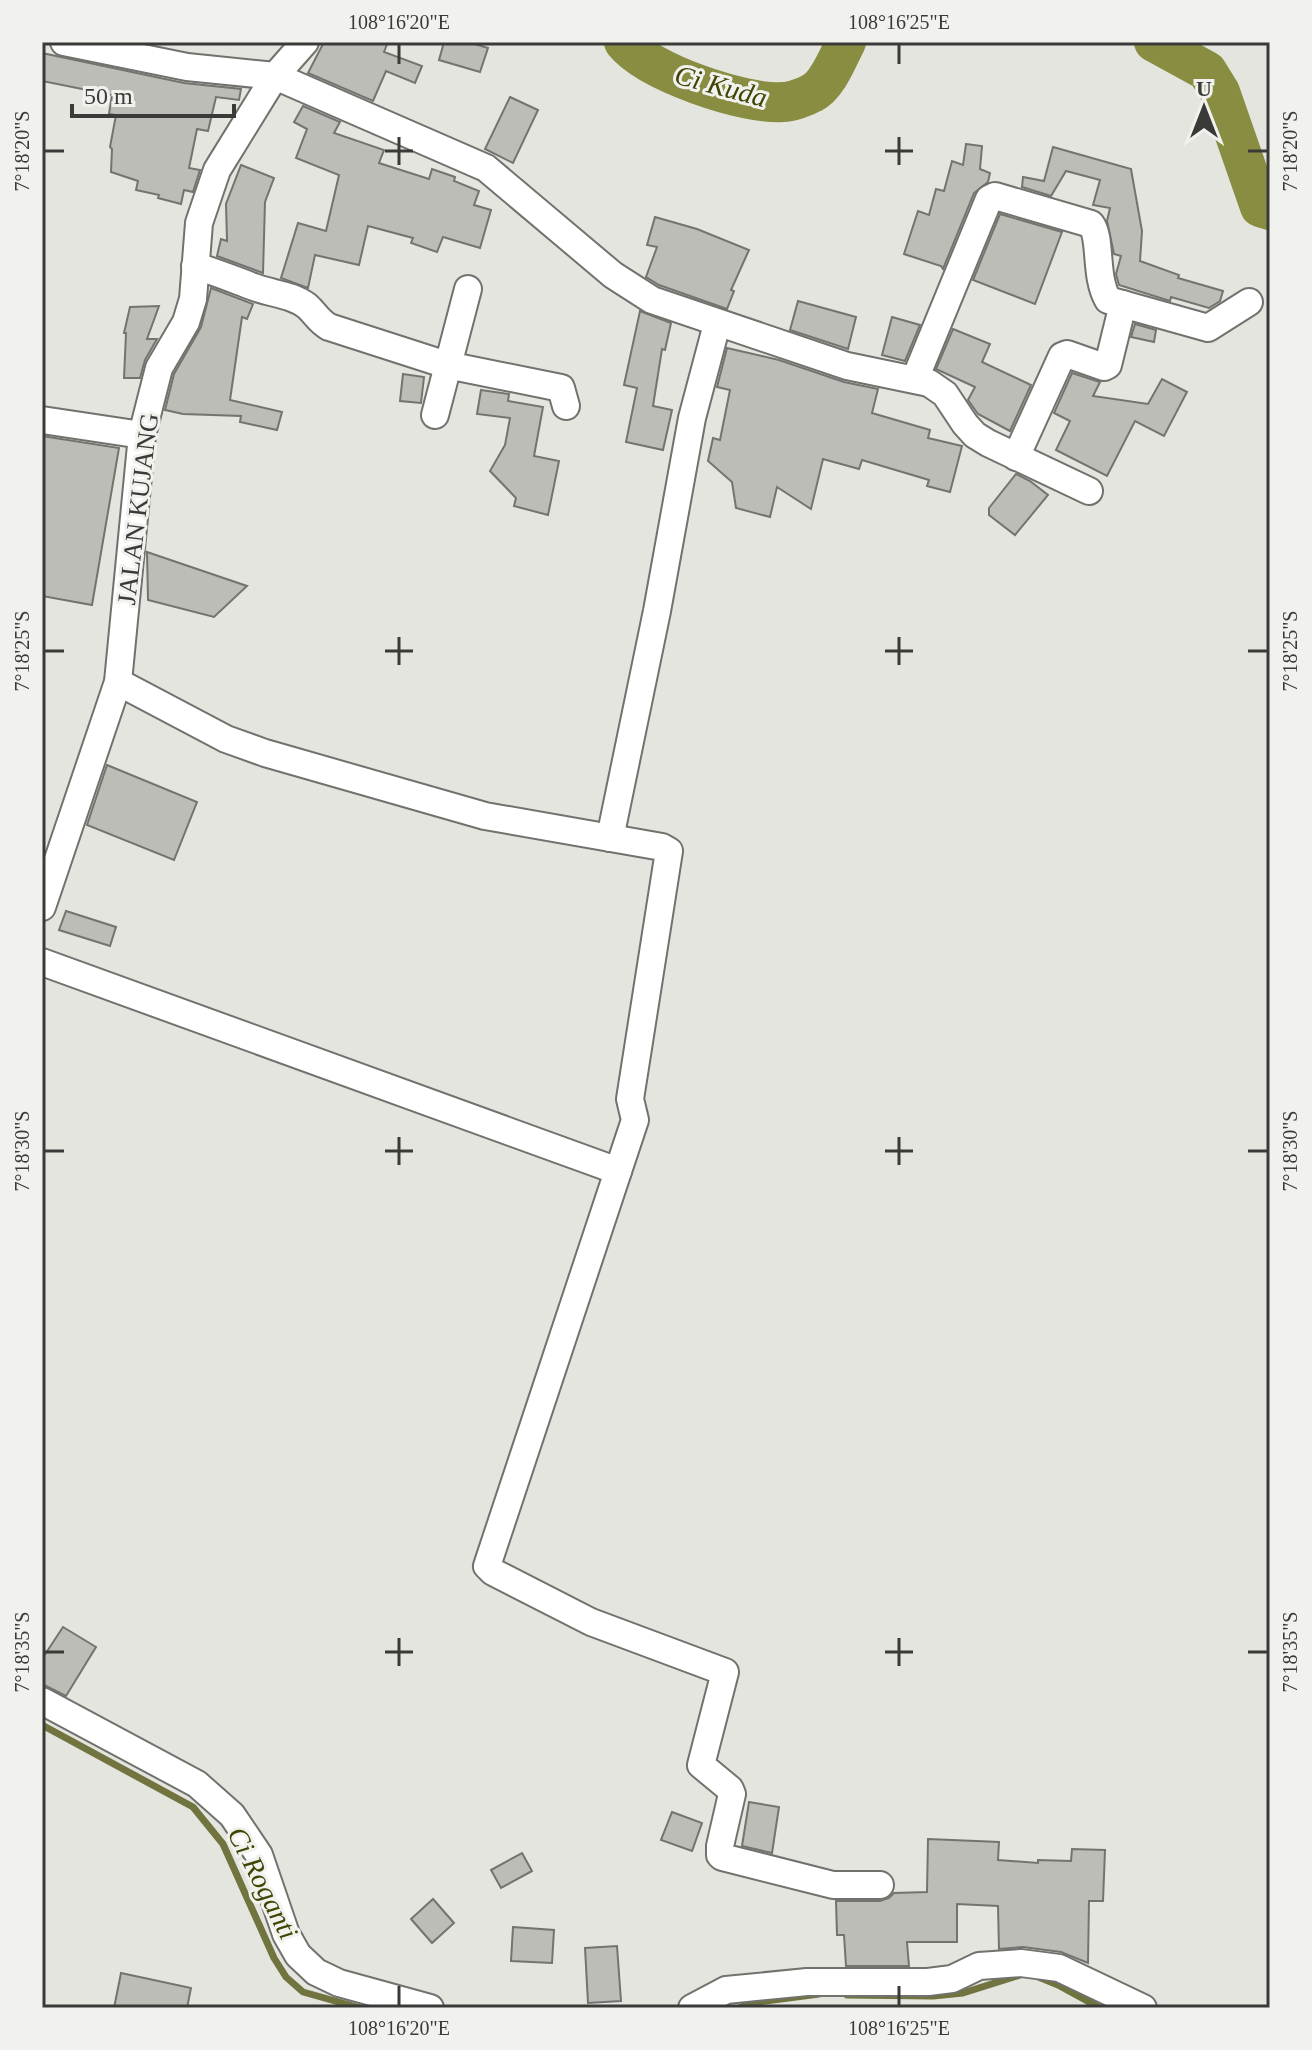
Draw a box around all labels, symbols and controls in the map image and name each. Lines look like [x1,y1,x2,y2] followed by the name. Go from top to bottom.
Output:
[348,11,450,33] text: 108°16'20"E
[848,11,950,33] text: 108°16'25"E
[672,59,770,113] water label: Ci Kuda
[72,68,234,118] scale bar
[1164,68,1244,148] north arrow
[1196,76,1212,101] text: U
[84,83,133,109] text: 50 m
[11,111,33,191] text: 7°18'20"S
[1279,111,1301,191] text: 7°18'20"S
[112,412,164,606] street label: JALAN KUJANG
[11,611,33,691] text: 7°18'25"S
[1279,611,1301,691] text: 7°18'25"S
[11,1111,33,1191] text: 7°18'30"S
[1279,1111,1301,1191] text: 7°18'30"S
[11,1612,33,1692] text: 7°18'35"S
[1279,1612,1301,1692] text: 7°18'35"S
[221,1822,305,1944] water label: Ci Roganti
[348,2017,450,2039] text: 108°16'20"E
[848,2017,950,2039] text: 108°16'25"E

